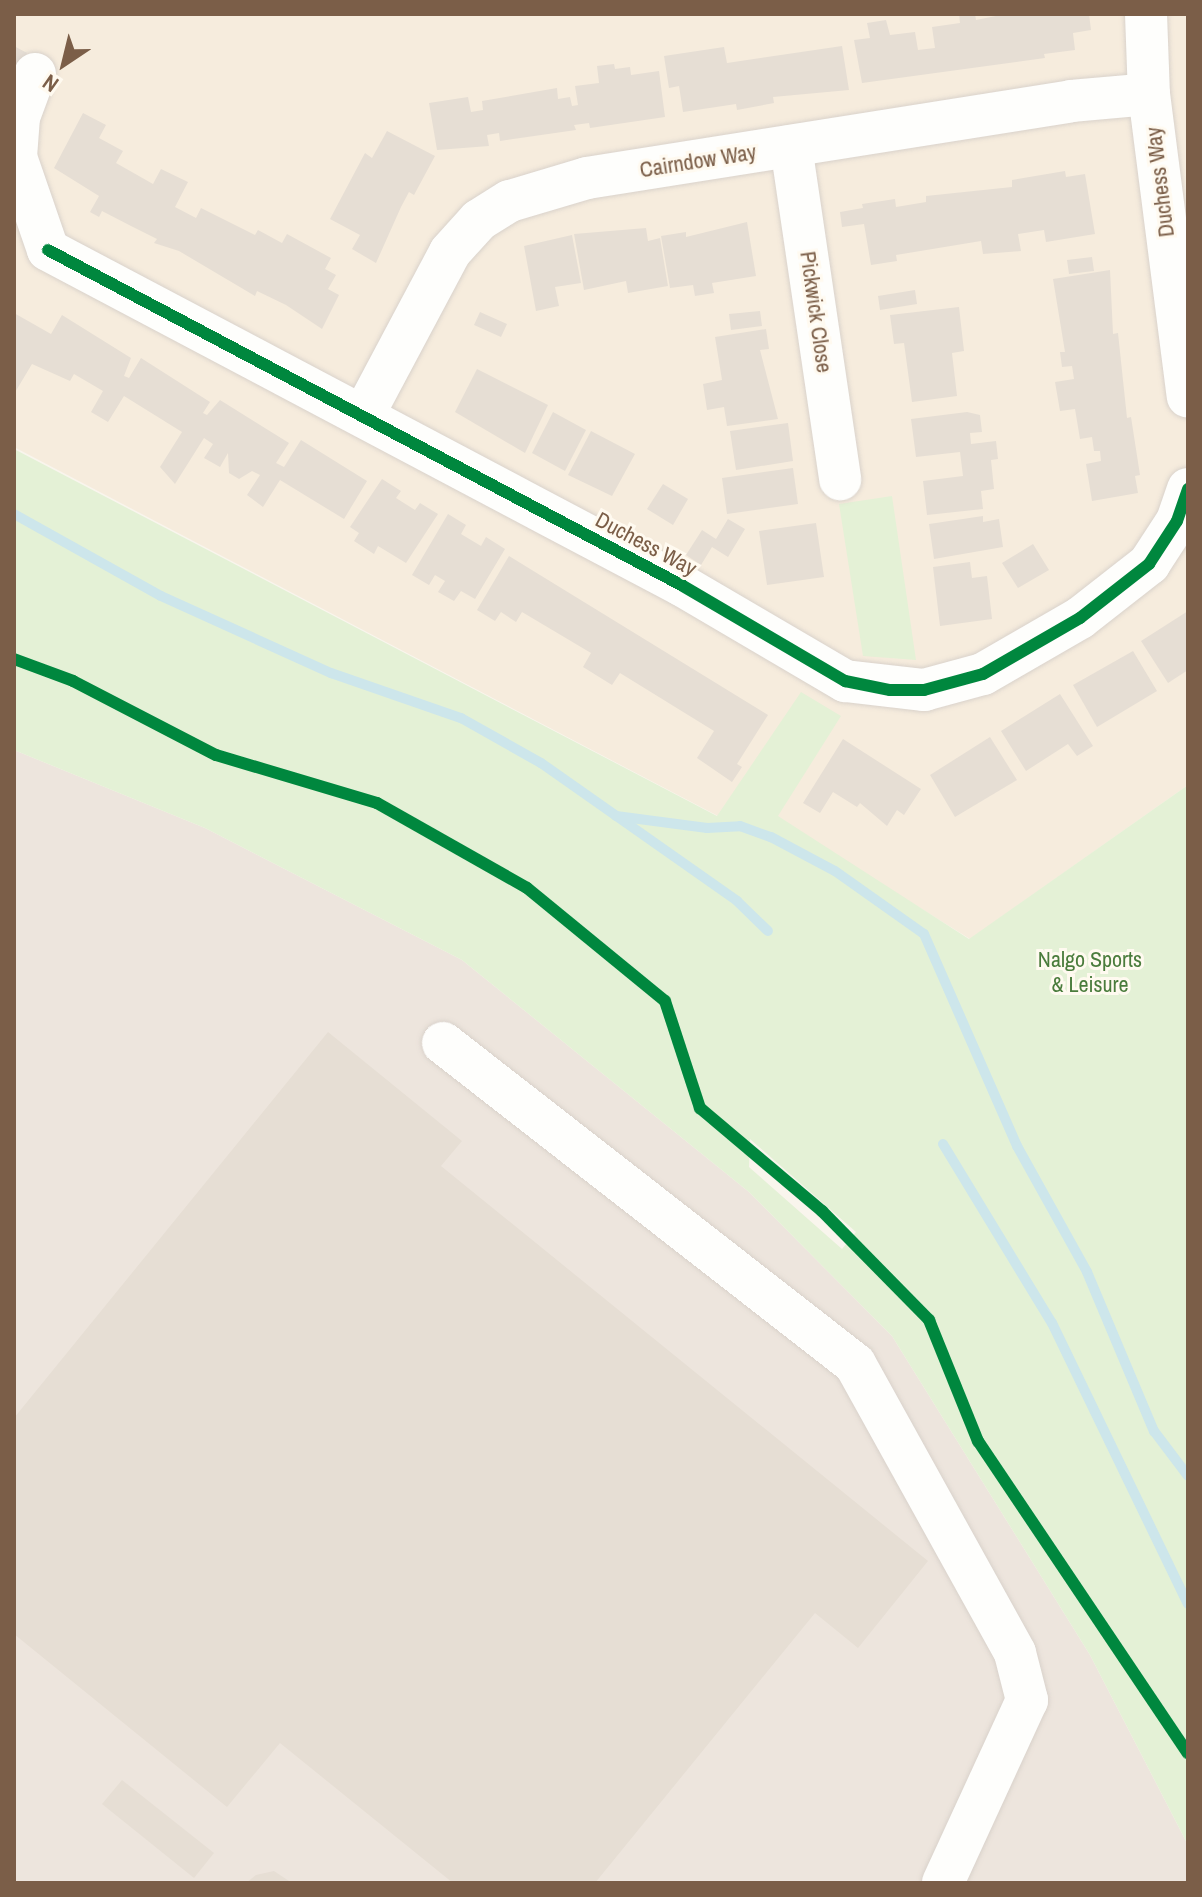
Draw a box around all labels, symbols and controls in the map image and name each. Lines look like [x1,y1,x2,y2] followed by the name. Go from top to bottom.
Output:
[24,24,104,104] north arrow
[36,68,64,100] text: N
[1140,125,1180,239] street label: Duchess Way
[638,139,758,183] street label: Cairndow Way
[794,250,838,374] street label: Pickwick Close
[591,506,701,582] street label: Duchess Way
[1038,946,1142,998] park label: Nalgo Sports & Leisure

